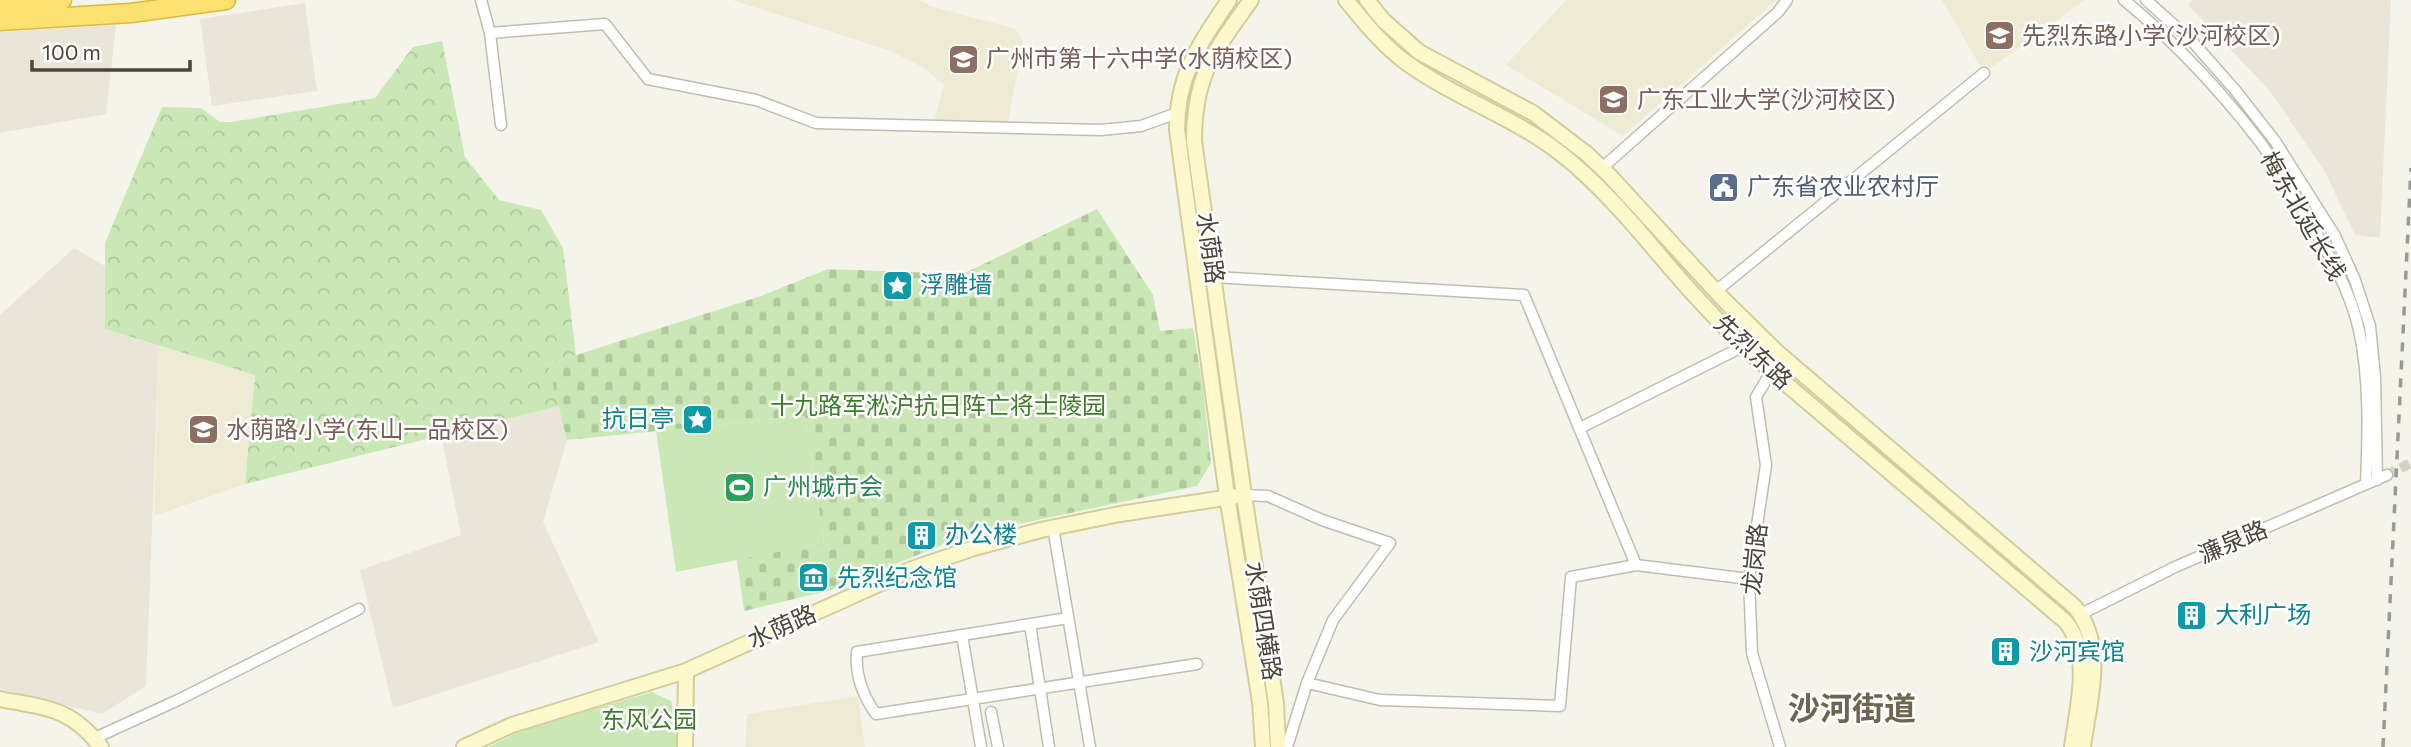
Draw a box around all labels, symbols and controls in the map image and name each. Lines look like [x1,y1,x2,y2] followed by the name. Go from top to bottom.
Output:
[1982,19,2016,53] school or university icon: 先烈东路小学(沙河校区)
[2022,20,2280,49] place label: 先烈东路小学(沙河校区)
[32,28,189,72] scale bar
[42,39,101,64] text: 100 m
[946,42,980,76] school or university icon: 广州市第十六中学(水荫校区)
[986,43,1292,72] place label: 广州市第十六中学(水荫校区)
[1597,83,1631,117] school or university icon: 广东工业大学(沙河校区)
[1637,84,1895,113] place label: 广东工业大学(沙河校区)
[2256,146,2353,285] street label: 梅东北延长线
[1707,170,1741,204] public building icon: 广东省农业农村厅
[1747,171,1939,200] place label: 广东省农业农村厅
[1192,210,1231,285] street label: 水荫路
[880,268,914,302] place icon: 浮雕墙
[920,269,992,298] place label: 浮雕墙
[1709,308,1799,394] street label: 先烈东路
[770,390,1106,419] park label: 十九路军淞沪抗日阵亡将士陵园
[680,402,714,436] place icon: 抗日亭
[602,403,674,432] place label: 抗日亭
[186,413,220,447] school or university icon: 水荫路小学(东山一品校区)
[226,414,508,443] place label: 水荫路小学(东山一品校区)
[723,470,757,504] sports icon: 广州城市会
[763,471,883,500] place label: 广州城市会
[2194,513,2271,568] street label: 濂泉路
[905,518,939,552] building icon: 办公楼
[945,519,1017,548] place label: 办公楼
[1735,522,1772,596] street label: 龙岗路
[1241,559,1288,682] street label: 水荫四横路
[797,561,831,595] museum icon: 先烈纪念馆
[837,562,957,591] place label: 先烈纪念馆
[743,598,820,654] street label: 水荫路
[2175,598,2209,632] building icon: 大利广场
[2215,599,2311,628] place label: 大利广场
[1989,635,2023,669] building icon: 沙河宾馆
[2029,636,2125,665] place label: 沙河宾馆
[1788,687,1916,727] district label: 沙河街道
[601,704,697,733] park label: 东风公园

